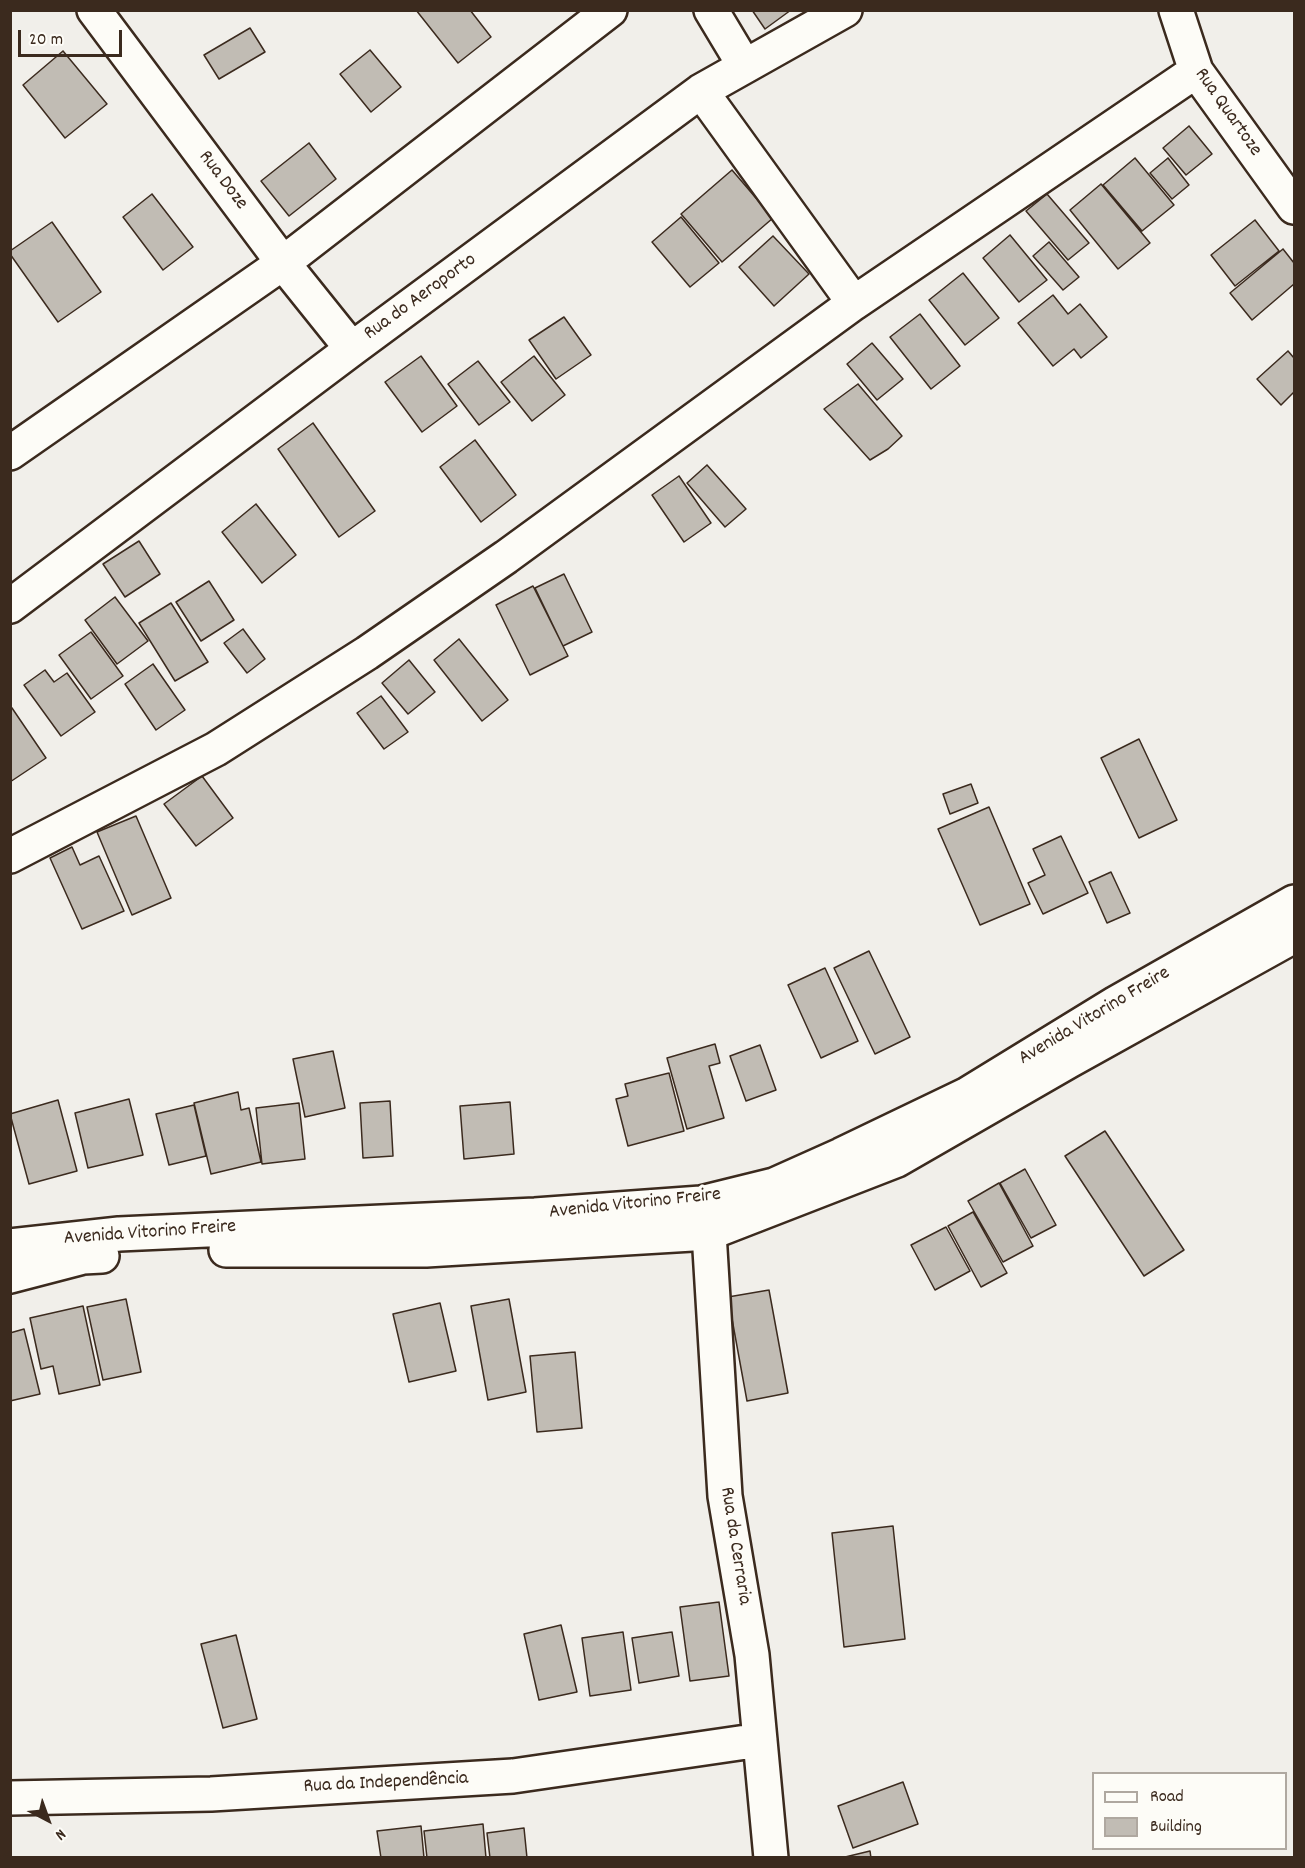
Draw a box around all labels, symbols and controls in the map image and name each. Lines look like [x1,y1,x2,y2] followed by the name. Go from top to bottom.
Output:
[21,18,124,56] scale bar
[29,28,63,53] text: 20 m
[1188,64,1266,162] street label: Rua Quartoze
[192,147,252,215] street label: Rua Doze
[360,249,482,347] street label: Rua do Aeroporto
[1015,962,1175,1072] street label: Avenida Vitorino Freire
[548,1184,722,1226] street label: Avenida Vitorino Freire
[63,1216,237,1252] street label: Avenida Vitorino Freire
[713,1485,755,1607] street label: Rua da Cerraria
[303,1768,469,1800] street label: Rua da Independência
[1092,1772,1287,1850] legend
[1150,1785,1184,1810] text: Road
[18,1790,78,1850] north arrow
[1150,1815,1202,1840] text: Building
[50,1823,71,1845] text: N

